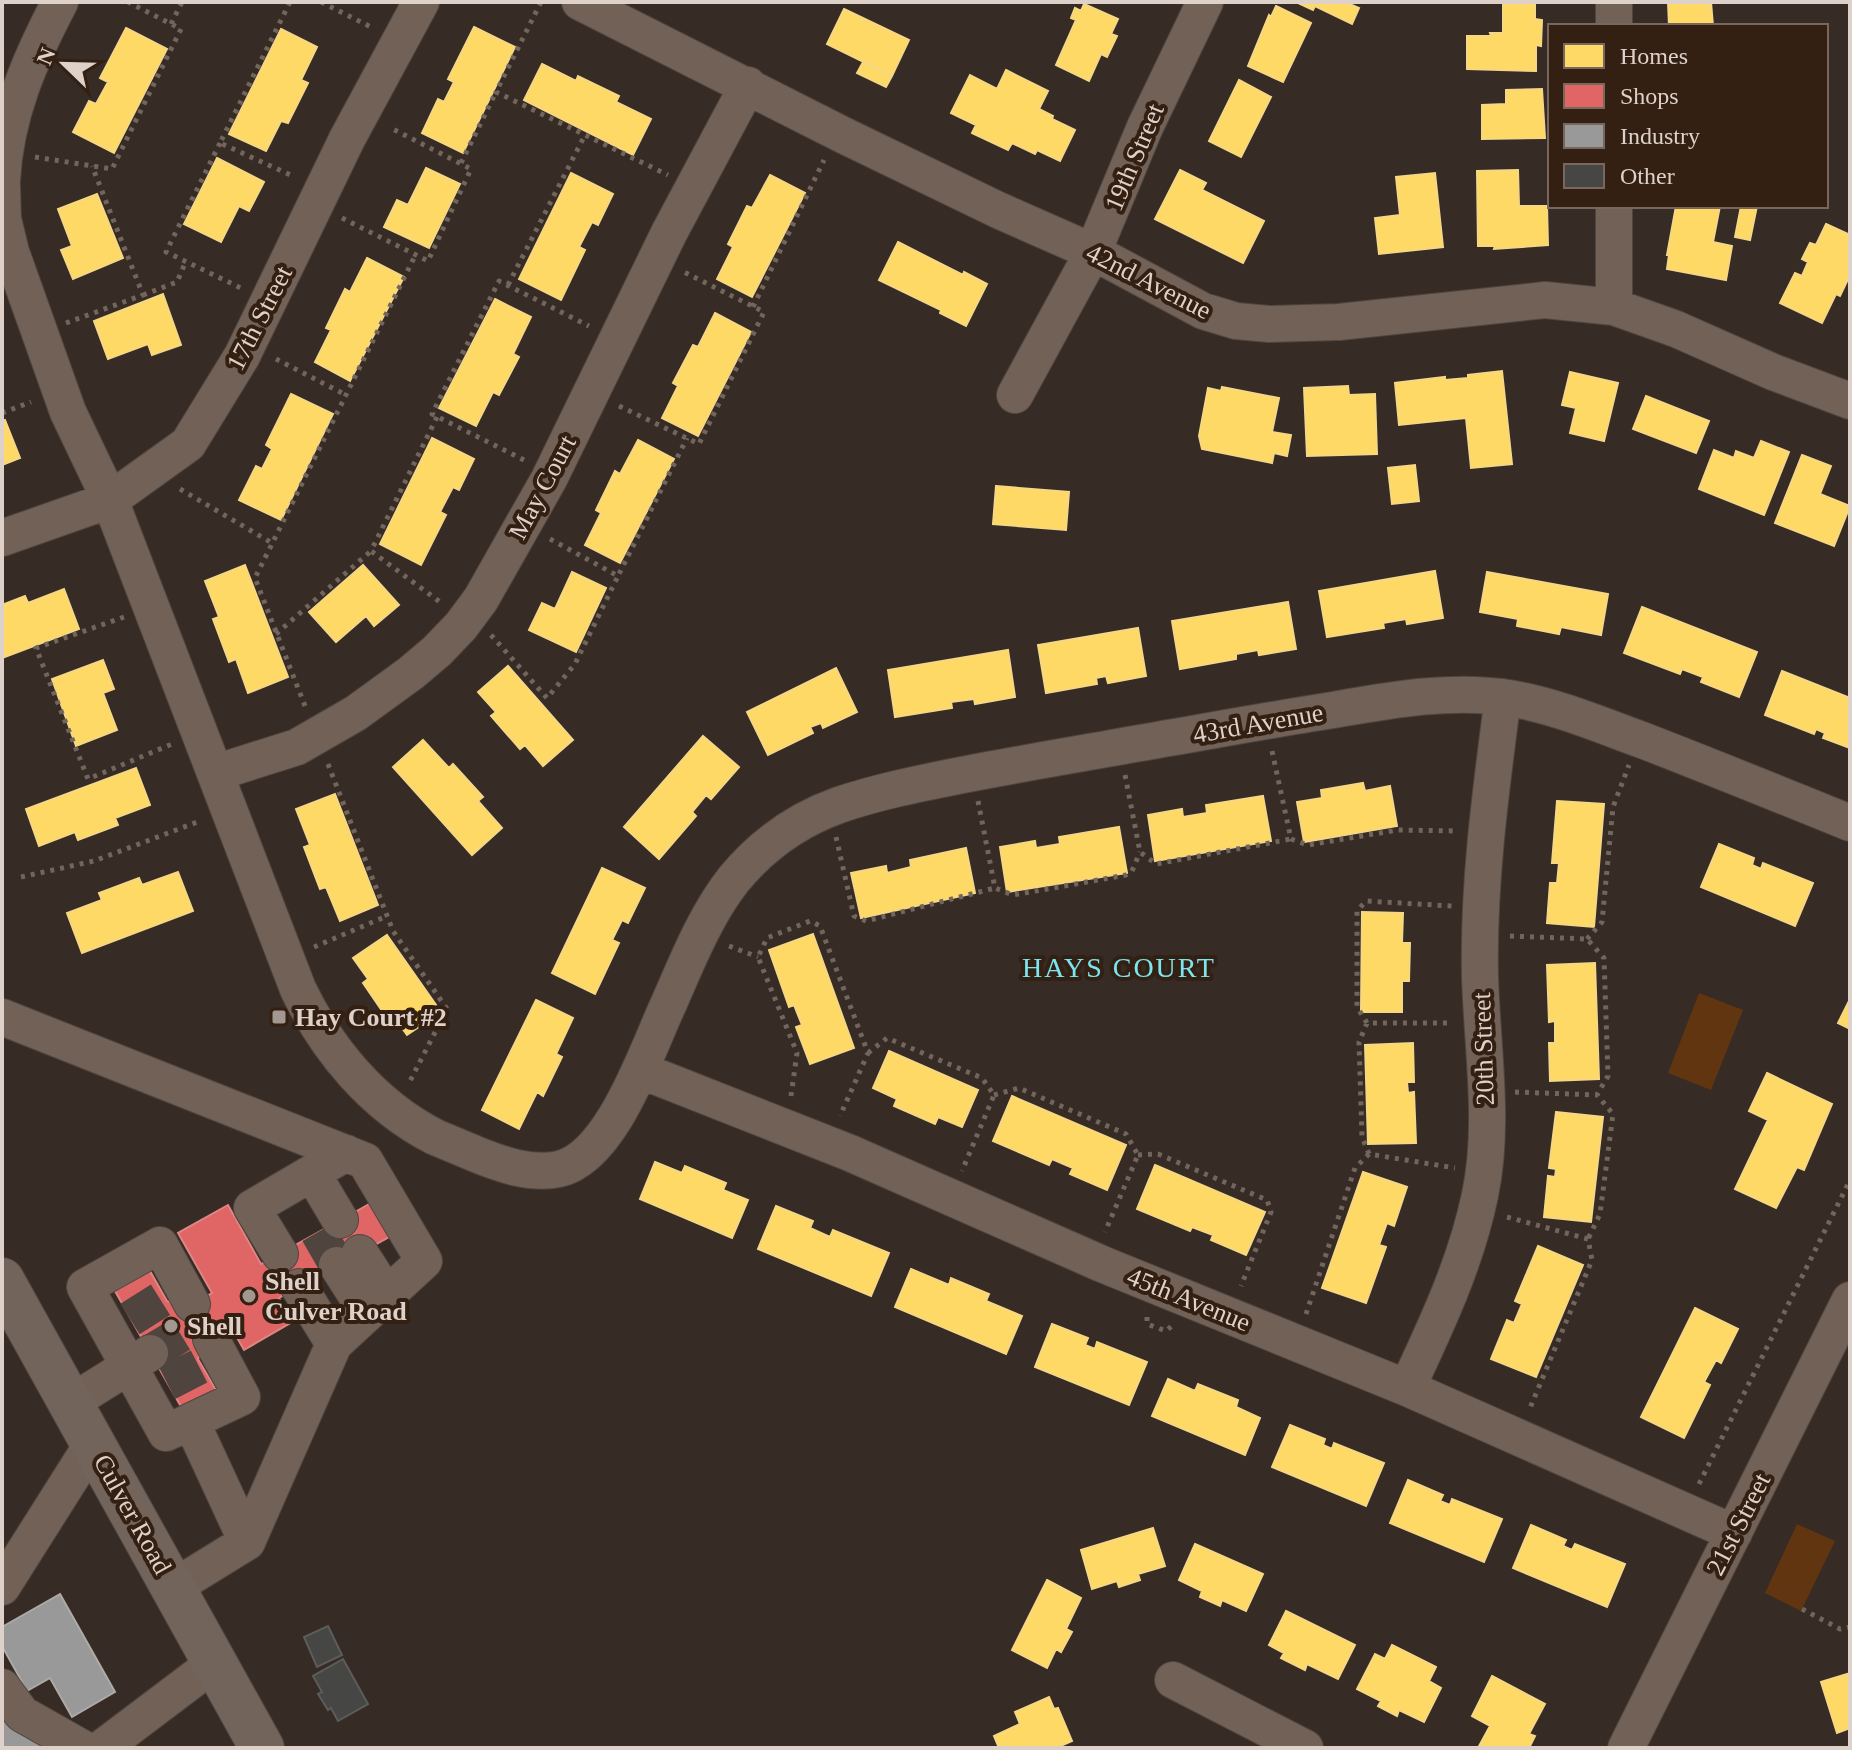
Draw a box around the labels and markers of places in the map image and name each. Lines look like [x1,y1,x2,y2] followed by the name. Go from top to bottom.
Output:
[295,1003,447,1032] place label: Hay Court #2
[270,1008,288,1026] marker: Hay Court #2
[265,1267,407,1326] place label: Shell Culver Road
[240,1287,258,1305] marker: Shell Culver Road
[187,1312,242,1341] place label: Shell
[162,1317,180,1335] marker: Shell

